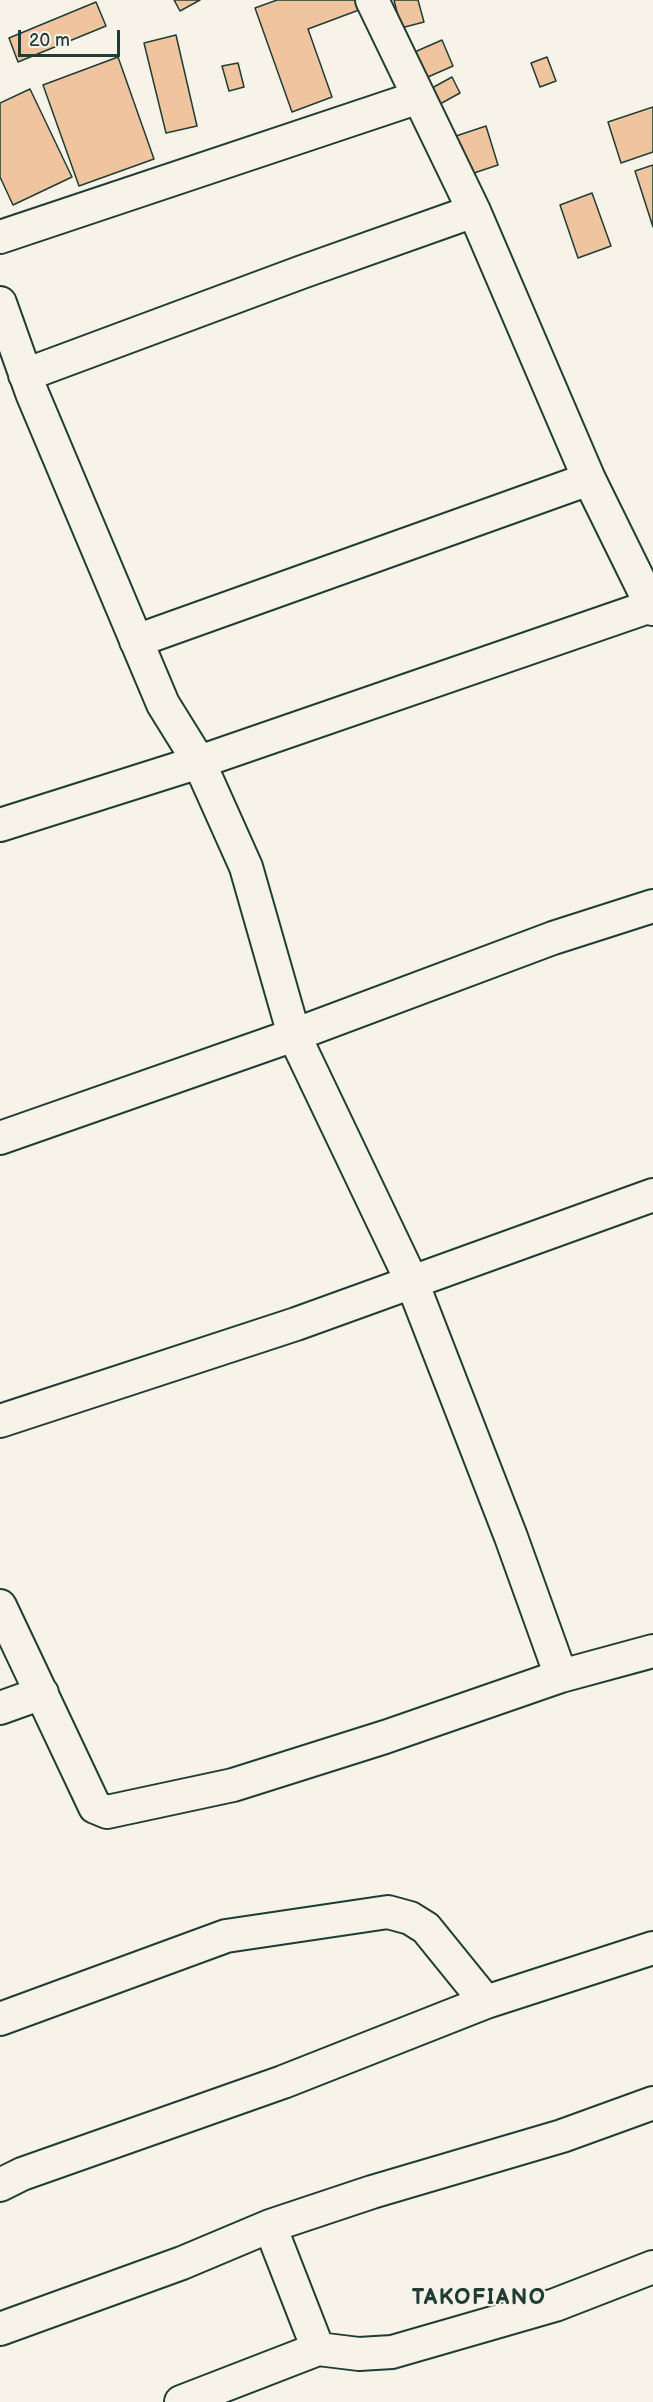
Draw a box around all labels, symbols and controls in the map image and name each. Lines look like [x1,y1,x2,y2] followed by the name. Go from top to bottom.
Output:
[21,18,123,56] scale bar
[29,30,70,51] text: 20 m
[412,2285,546,2311] district label: TAKOFIANO

